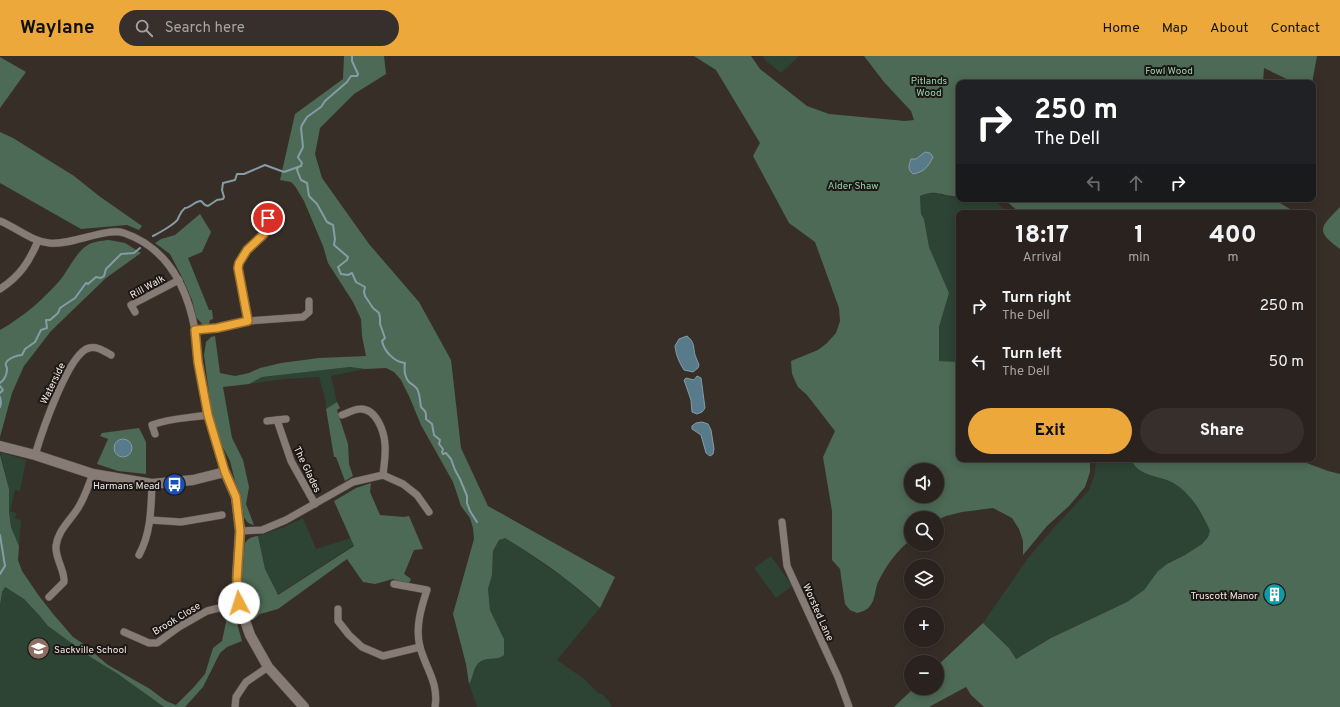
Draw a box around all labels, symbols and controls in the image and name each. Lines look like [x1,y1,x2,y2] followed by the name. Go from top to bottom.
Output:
[119,10,399,46] search box
[20,16,95,40] text: Waylane
[133,17,155,39] icon: search
[165,19,245,38] text: Search here
[1103,20,1140,37] text: Home
[1162,20,1188,37] text: Map
[1210,20,1249,37] text: About
[1271,20,1320,37] text: Contact
[1145,65,1193,78] park label: Fowl Wood
[911,75,948,100] park label: Pitlands Wood
[1034,93,1118,129] text: 250 m
[968,96,1020,148] icon: right
[1034,128,1100,151] text: The Dell
[1083,172,1105,194] icon: left
[1125,172,1147,194] icon: ahead
[1167,172,1189,194] icon: right
[828,180,878,193] park label: Alder Shaw
[251,201,285,235] pin
[257,207,279,229] icon: arrive
[1015,221,1069,251] text: 18:17
[1134,221,1144,251] text: 1
[1209,221,1257,251] text: 400
[1023,250,1062,266] text: Arrival
[1128,250,1150,266] text: min
[1227,250,1238,266] text: m
[128,272,167,302] street label: Rill Walk
[1002,289,1071,308] text: Turn right
[968,295,990,317] icon: right
[1260,297,1304,316] text: 250 m
[1002,308,1050,324] text: The Dell
[1002,345,1062,364] text: Turn left
[968,351,990,373] icon: left
[1269,353,1304,372] text: 50 m
[38,361,69,406] street label: Waterside
[1002,364,1050,380] text: The Dell
[968,408,1132,454] button: Exit
[1140,408,1304,454] button: Share
[290,444,324,495] street label: The Glades
[904,463,944,695] map controls
[904,463,944,503] button: sound
[162,472,188,498] bus stop icon: Harmans Mead
[93,480,160,493] place label: Harmans Mead
[904,511,944,551] button: search
[904,559,944,599] button: layers
[218,582,260,624] position arrow
[799,582,836,643] street label: Worsted Lane
[1261,582,1287,608] building icon: Truscott Manor
[1190,590,1258,603] place label: Truscott Manor
[150,600,203,639] street label: Brook Close
[904,607,944,647] button: +
[26,636,52,662] school or university icon: Sackville School
[54,644,127,657] place label: Sackville School
[904,655,944,695] button: −

